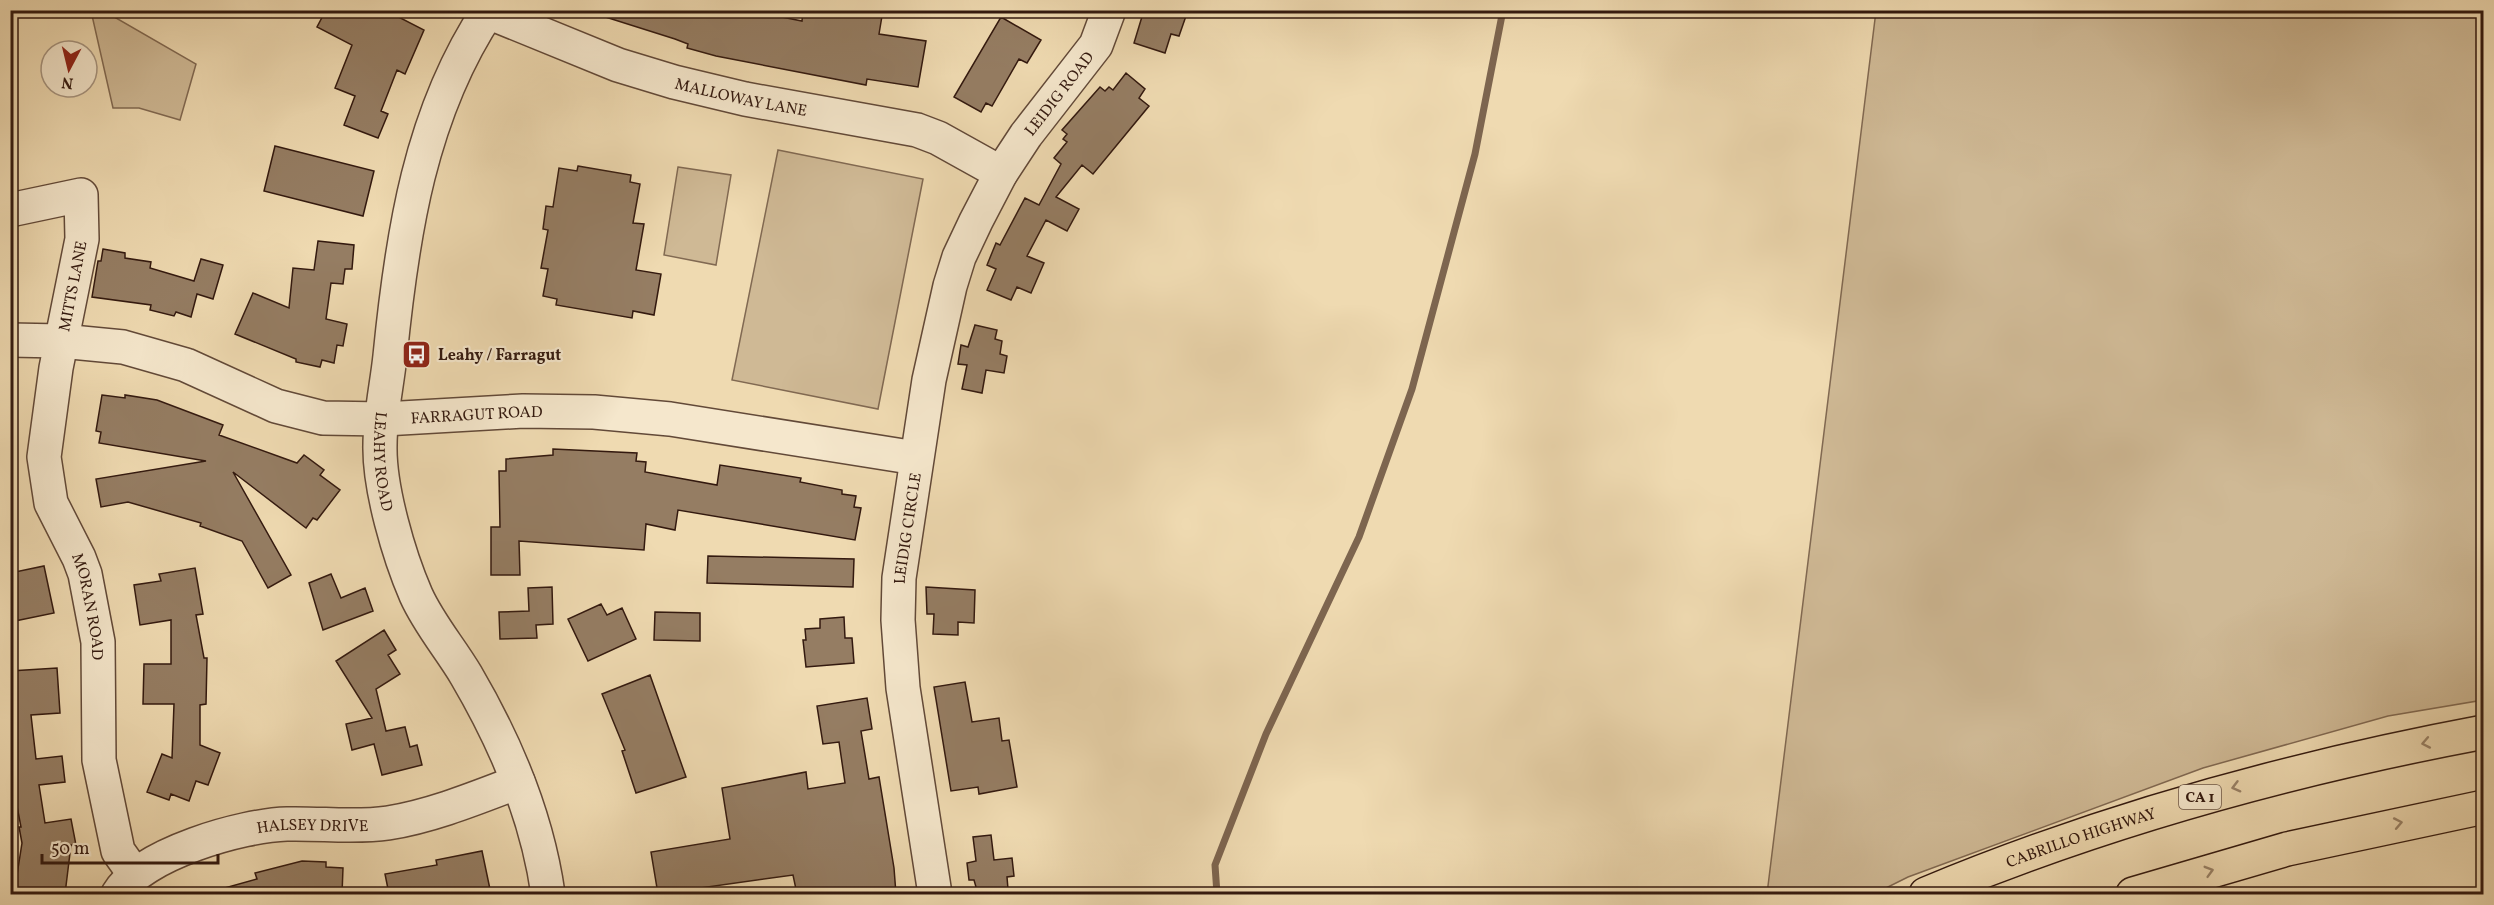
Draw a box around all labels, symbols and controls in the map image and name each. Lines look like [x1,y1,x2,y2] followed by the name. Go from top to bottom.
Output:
[39,39,99,99] north arrow
[1020,47,1100,141] street label: LEIDIG ROAD
[60,70,75,94] text: N
[672,74,809,123] street label: MALLOWAY LANE
[54,239,94,334] street label: MITTS LANE
[401,338,433,370] bus stop icon: Leahy / Farragut
[438,345,561,367] place label: Leahy / Farragut
[410,402,543,430] street label: FARRAGUT ROAD
[367,410,397,514] street label: LEAHY ROAD
[890,471,928,584] street label: LEIDIG CIRCLE
[65,550,107,660] street label: MORAN ROAD
[2421,736,2431,749] one-way arrow
[2231,779,2241,792] one-way arrow
[2179,785,2221,809] road number: CA 1
[2003,803,2159,874] street label: CABRILLO HIGHWAY
[255,815,369,840] street label: HALSEY DRIVE
[2392,817,2402,830] one-way arrow
[42,827,218,865] scale bar
[51,837,90,862] text: 50 m
[2203,866,2213,878] one-way arrow

